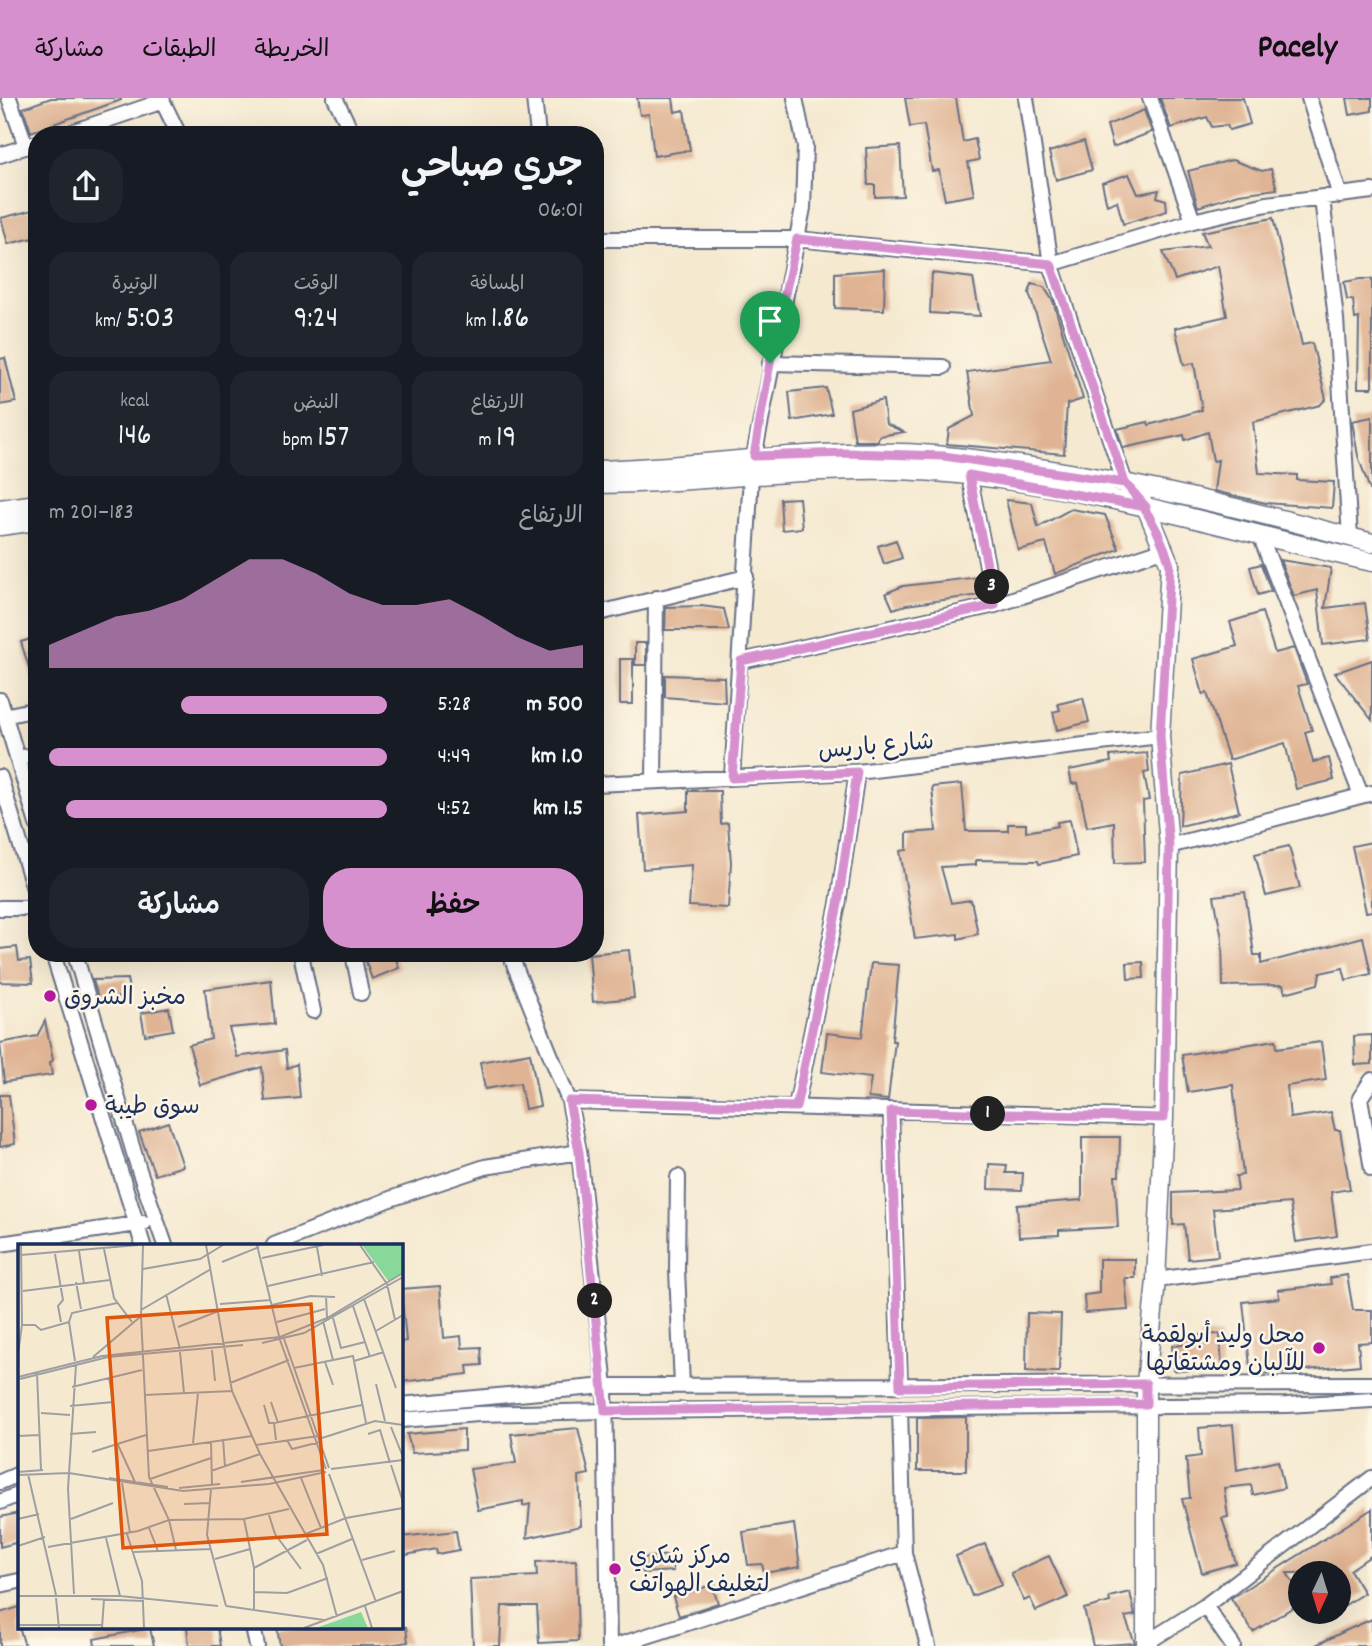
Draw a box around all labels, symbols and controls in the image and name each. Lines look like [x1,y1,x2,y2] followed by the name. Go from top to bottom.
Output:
[1258,26,1337,73] text: Pacely
[35,34,104,68] text: مشاركة
[142,34,217,68] text: الطبقات
[255,34,329,68] text: الخريطة
[401,141,583,196] text: جري صباحي
[49,149,123,223] button: share
[538,195,583,228] text: 06:01
[112,272,158,299] text: الوتيرة
[294,272,338,299] text: الوقت
[470,272,524,299] text: المسافة
[740,291,800,363] pin
[126,299,174,342] text: 5:03
[294,299,338,342] text: 9:24
[491,299,529,342] text: 1.86
[751,302,789,340] icon: arrive
[95,309,126,336] text: /km
[466,309,491,336] text: km
[120,389,149,416] text: kcal
[293,391,339,418] text: النبض
[471,391,524,418] text: الارتفاع
[118,416,152,459] text: 146
[317,418,349,461] text: 157
[496,418,516,461] text: 19
[283,428,317,455] text: bpm
[478,428,496,455] text: m
[49,497,134,530] text: 183–201 m
[519,501,583,534] text: الارتفاع
[974,570,1010,604] pin: 3
[987,573,996,600] text: 3
[437,689,471,722] text: 5:28
[526,689,583,722] text: 500 m
[817,726,936,770] street label: شارع باريس
[438,741,471,774] text: 4:49
[531,741,583,774] text: 1.0 km
[437,793,471,826] text: 4:52
[533,793,583,826] text: 1.5 km
[49,868,309,948] button: مشاركة
[323,868,583,948] button: حفظ
[64,982,186,1016] place label: مخبز الشروق
[42,988,58,1004] marker: مخبز الشروق
[105,1091,200,1125] place label: سوق طيبة
[970,1096,1006,1132] pin: 1
[83,1097,99,1113] marker: سوق طيبة
[985,1100,990,1127] text: 1
[18,1244,402,1628] inset map
[578,1284,612,1318] pin: 2
[590,1287,599,1314] text: 2
[1142,1319,1305,1382] place label: محل وليد أبولقمة للآلبان ومشتقاتها
[1311,1340,1327,1356] marker: محل وليد أبولقمة للآلبان ومشتقاتها
[629,1541,770,1603] place label: مركز شكري لتغليف الهواتف
[607,1561,623,1577] marker: مركز شكري لتغليف الهواتف
[1288,1561,1351,1624] north arrow
[1288,1561,1351,1624] map controls

